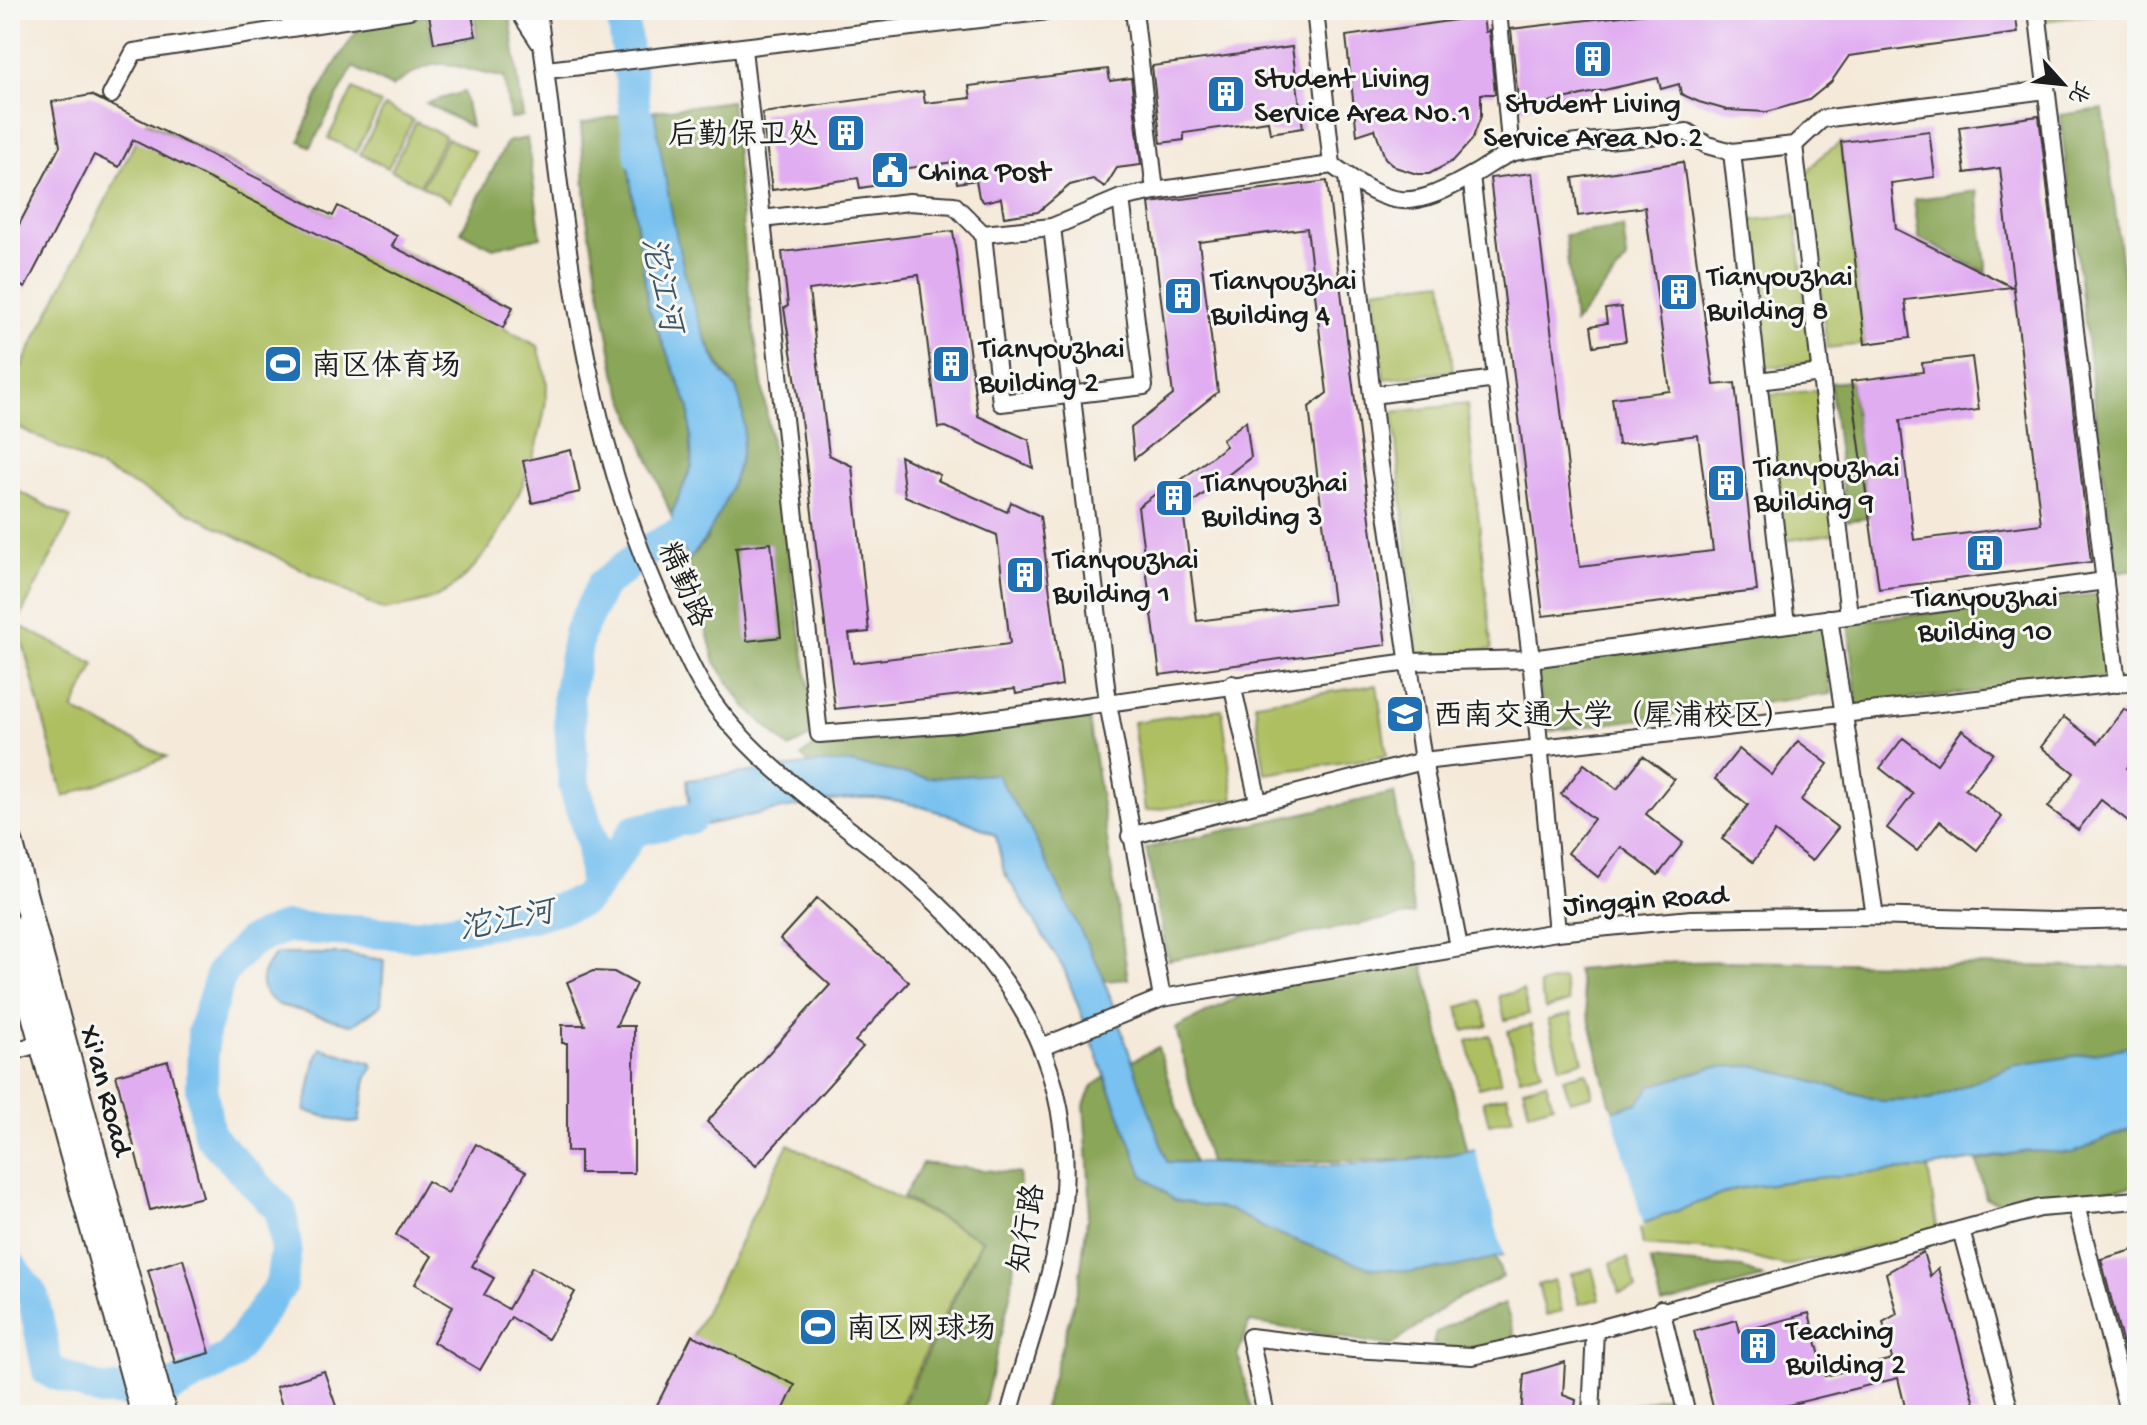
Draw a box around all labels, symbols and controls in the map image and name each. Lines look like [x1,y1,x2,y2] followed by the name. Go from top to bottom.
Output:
[1572,38,1614,80] building icon: Student Living Service Area No.2
[2023,44,2103,124] north arrow
[1254,64,1471,133] place label: Student Living Service Area No.1
[1205,73,1247,115] building icon: Student Living Service Area No.1
[2061,76,2094,107] text: 北
[1483,89,1703,158] place label: Student Living Service Area No.2
[825,112,867,154] building icon: 后勤保卫处
[668,118,818,155] place label: 后勤保卫处
[869,149,911,191] public building icon: China Post
[918,157,1053,192] place label: China Post
[631,234,690,341] water label: 沱江河
[1705,262,1853,331] place label: Tianyouzhai Building 8
[1209,266,1357,335] place label: Tianyouzhai Building 4
[1658,271,1700,313] building icon: Tianyouzhai Building 8
[1162,275,1204,317] building icon: Tianyouzhai Building 4
[977,334,1125,403] place label: Tianyouzhai Building 2
[262,343,304,385] sports icon: 南区体育场
[930,343,972,385] building icon: Tianyouzhai Building 2
[311,349,461,386] place label: 南区体育场
[1752,453,1900,522] place label: Tianyouzhai Building 9
[1705,462,1747,504] building icon: Tianyouzhai Building 9
[1200,468,1348,537] place label: Tianyouzhai Building 3
[1153,477,1195,519] building icon: Tianyouzhai Building 3
[1964,532,2006,574] building icon: Tianyouzhai Building 10
[648,537,718,634] street label: 精勤路
[1051,545,1199,614] place label: Tianyouzhai Building 1
[1004,554,1046,596] building icon: Tianyouzhai Building 1
[1910,583,2058,652] place label: Tianyouzhai Building 10
[1384,693,1426,735] school or university icon: 西南交通大学（犀浦校区）
[1433,699,1793,736] place label: 西南交通大学（犀浦校区）
[1562,879,1731,926] street label: Jingqin Road
[456,893,563,951] water label: 沱江河
[69,1021,138,1163] street label: Xi'an Road
[1002,1181,1054,1276] street label: 知行路
[797,1306,839,1348] sports icon: 南区网球场
[846,1312,996,1349] place label: 南区网球场
[1784,1316,1906,1385] place label: Teaching Building 2
[1737,1325,1779,1367] building icon: Teaching Building 2

